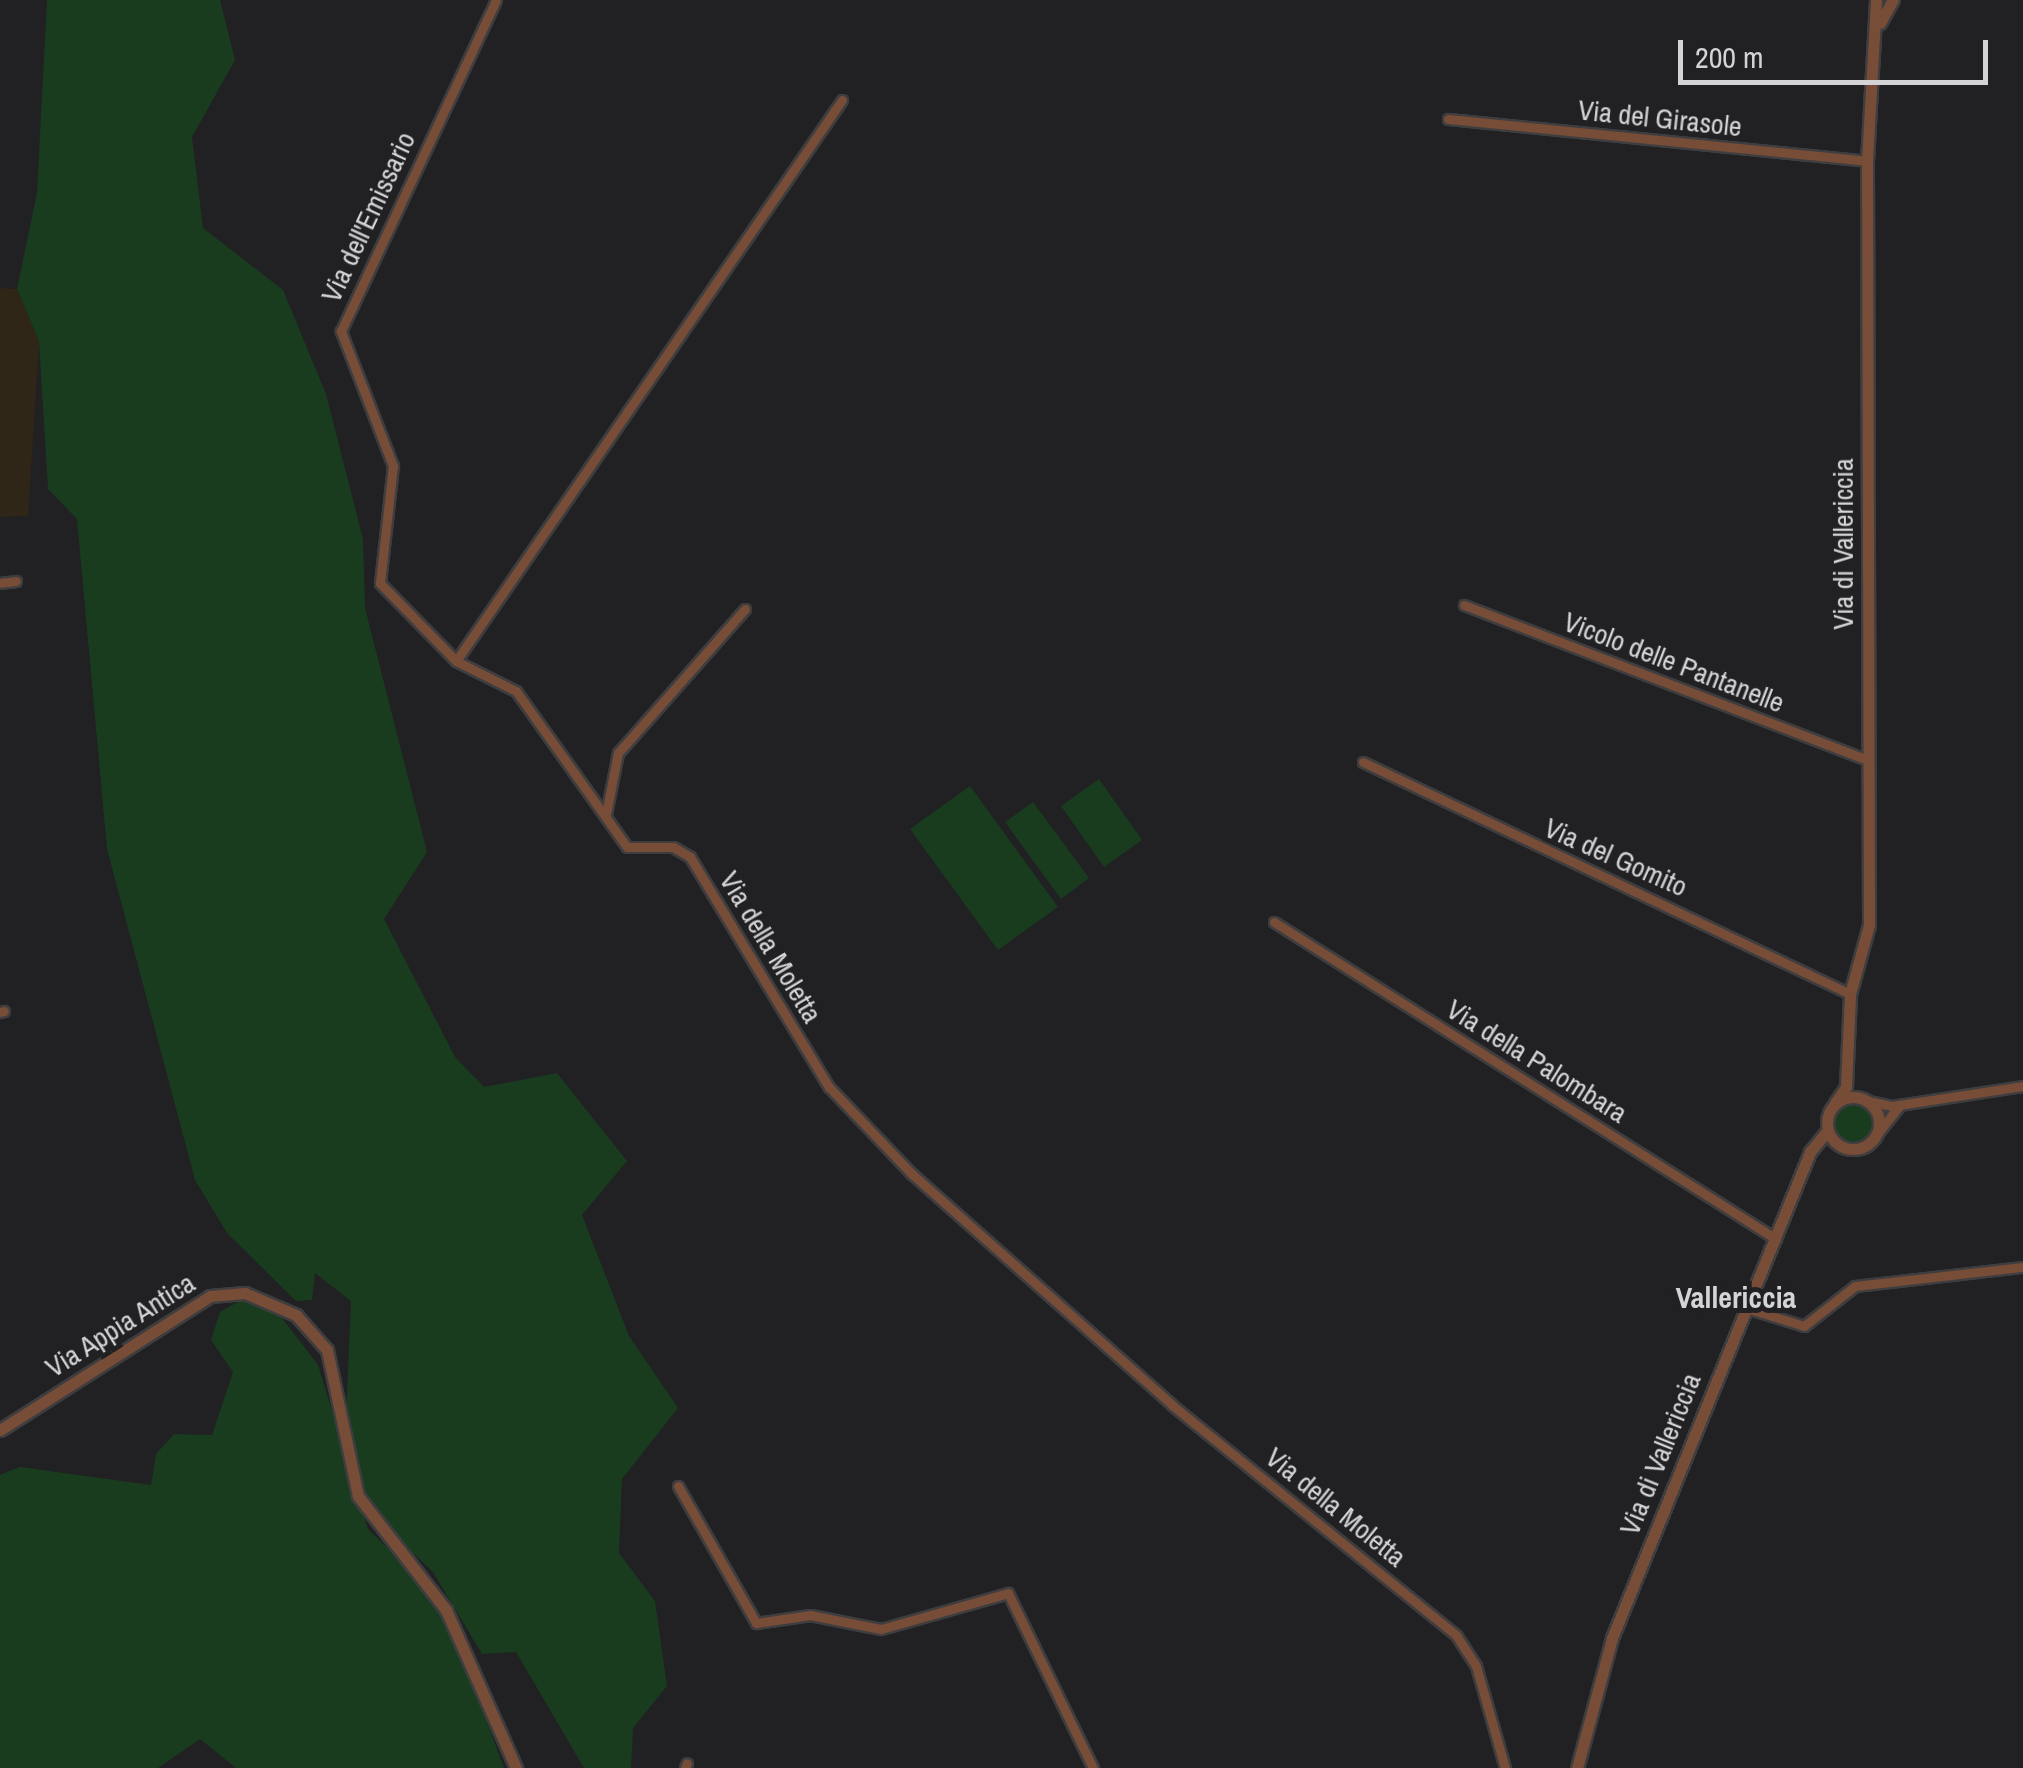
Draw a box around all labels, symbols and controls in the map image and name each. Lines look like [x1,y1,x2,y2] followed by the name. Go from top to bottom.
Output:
[1683,20,1993,82] scale bar
[1695,37,1763,77] text: 200 m
[1577,93,1743,143] street label: Via del Girasole
[314,127,422,307] street label: Via dell'Emissario
[1826,458,1860,630] street label: Via di Vallericcia
[1559,605,1789,719] street label: Vicolo delle Pantanelle
[1539,811,1693,903] street label: Via del Gomito
[713,865,829,1029] street label: Via della Moletta
[1441,992,1633,1130] street label: Via della Palombara
[38,1265,202,1385] street label: Via Appia Antica
[1676,1279,1796,1315] district label: Vallericcia
[1612,1368,1708,1540] street label: Via di Vallericcia
[1259,1440,1413,1574] street label: Via della Moletta

